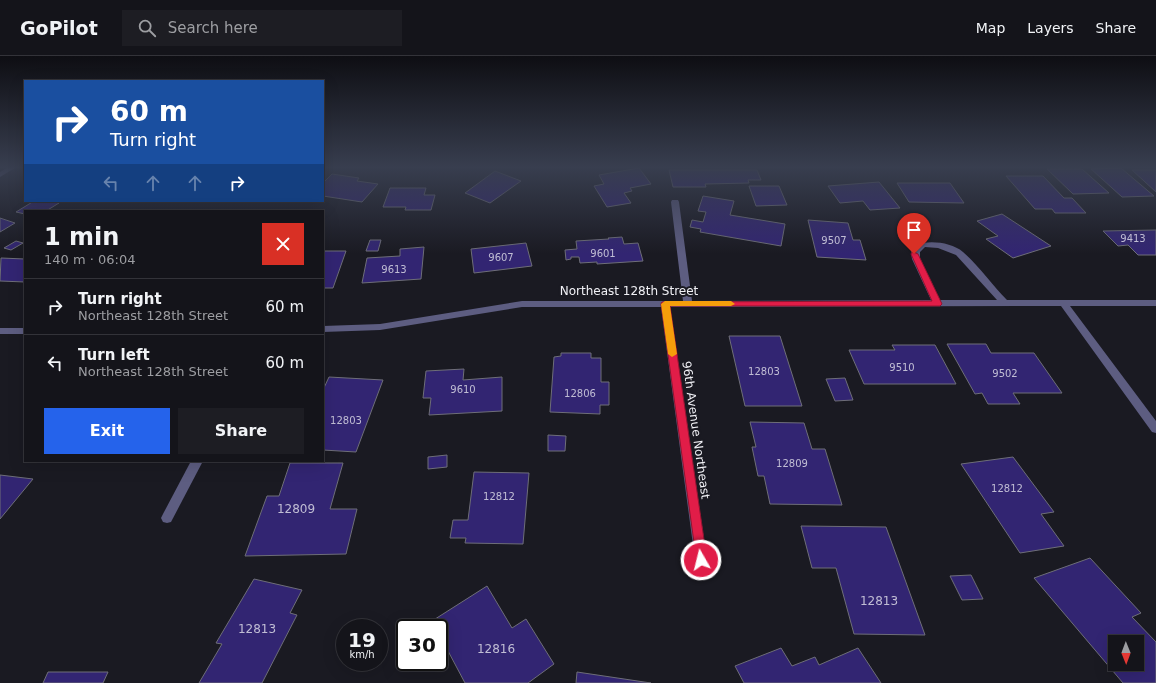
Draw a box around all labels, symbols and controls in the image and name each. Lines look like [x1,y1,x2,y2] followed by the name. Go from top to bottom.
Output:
[122,10,402,46] search box
[20,17,98,39] text: GoPilot
[136,17,158,39] icon: search
[168,19,258,37] text: Search here
[976,20,1005,36] text: Map
[1027,20,1074,36] text: Layers
[1096,20,1136,36] text: Share
[110,95,188,128] text: 60 m
[44,96,96,148] icon: right
[110,129,196,150] text: Turn right
[100,172,122,194] icon: left
[142,172,164,194] icon: ahead
[184,172,206,194] icon: ahead
[226,172,248,194] icon: right
[897,213,931,254] pin
[903,219,925,241] icon: arrive
[44,223,119,251] text: 1 min
[262,223,304,265] button: close
[1120,233,1146,244] house number: 9413
[821,235,847,246] house number: 9507
[590,248,616,259] house number: 9601
[44,252,135,267] text: 140 m · 06:04
[488,252,514,263] house number: 9607
[381,264,407,275] house number: 9613
[560,284,699,298] street label: Northeast 128th Street
[78,290,162,308] text: Turn right
[44,296,66,318] icon: right
[266,298,304,316] text: 60 m
[78,308,228,323] text: Northeast 128th Street
[78,346,150,364] text: Turn left
[44,352,66,374] icon: left
[266,354,304,372] text: 60 m
[679,360,713,500] street label: 96th Avenue Northeast
[889,362,915,373] house number: 9510
[78,364,228,379] text: Northeast 128th Street
[748,366,780,377] house number: 12803
[992,368,1018,379] house number: 9502
[450,384,476,395] house number: 9610
[564,388,596,399] house number: 12806
[44,408,170,454] button: Exit
[178,408,304,454] button: Share
[330,415,362,426] house number: 12803
[776,458,808,469] house number: 12809
[991,483,1023,494] house number: 12812
[483,491,515,502] house number: 12812
[277,502,315,516] house number: 12809
[680,539,722,581] position arrow
[860,594,898,608] house number: 12813
[396,619,448,671] speed limit sign: 30
[238,622,276,636] house number: 12813
[348,628,376,652] text: 19
[1108,635,1144,671] north arrow
[1108,635,1144,671] map controls
[477,642,515,656] house number: 12816
[349,649,375,660] text: km/h

